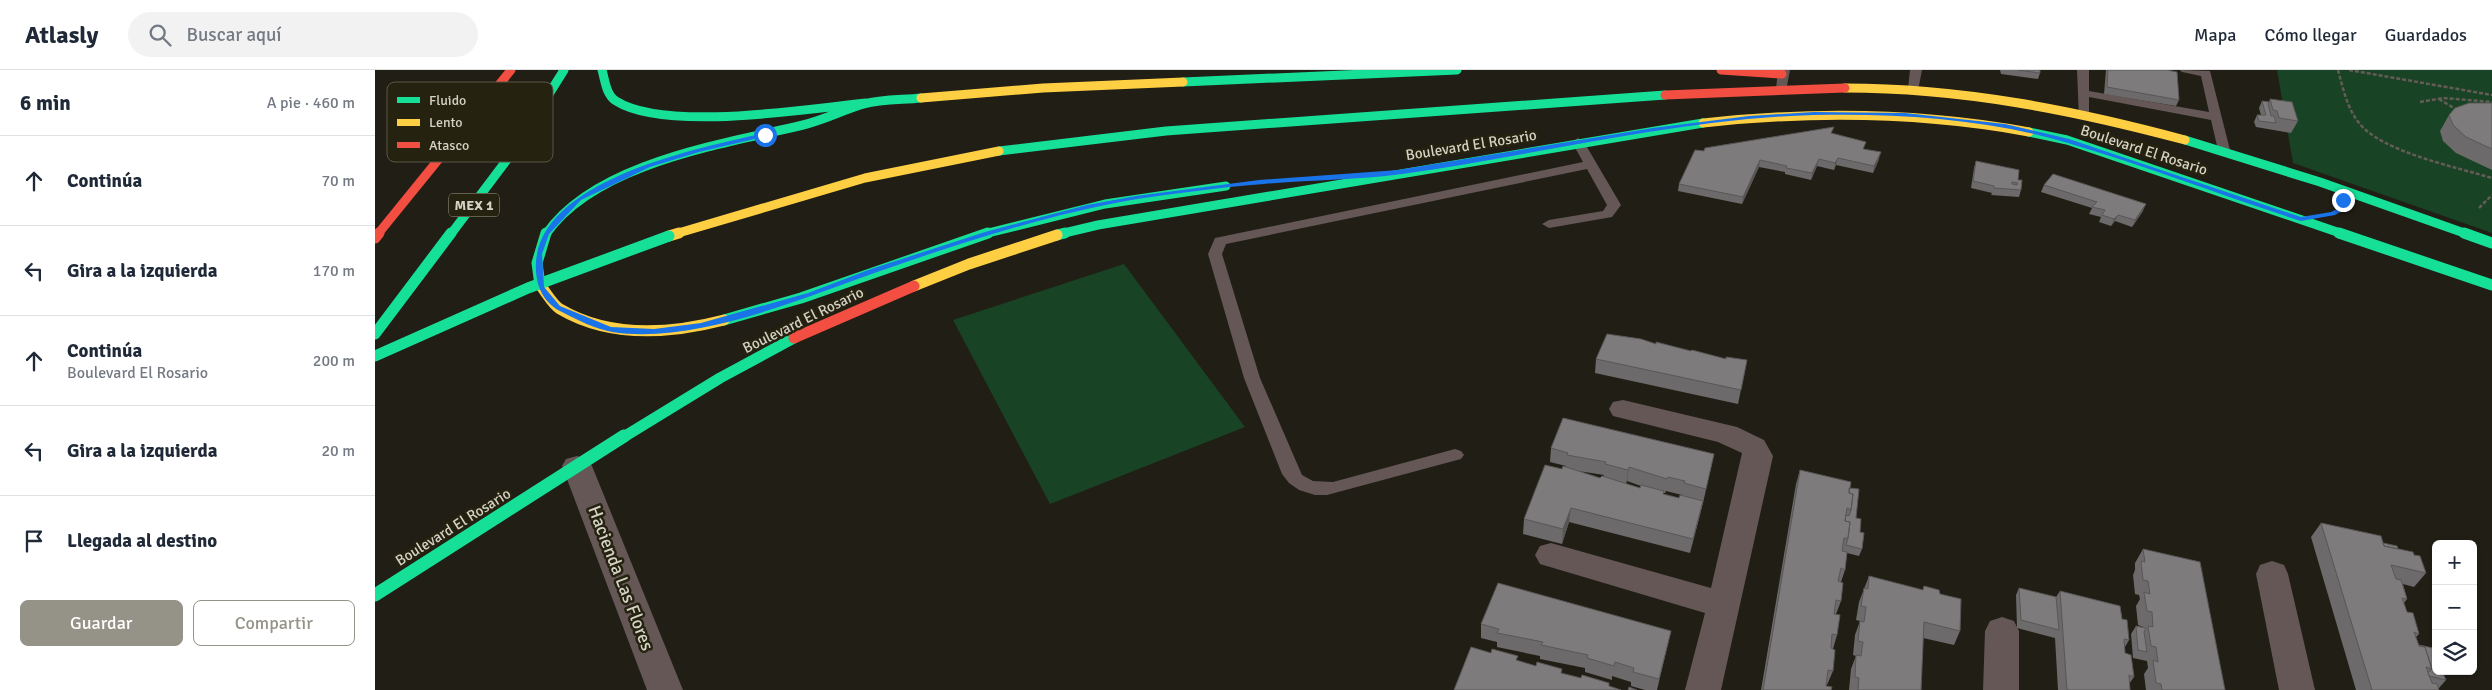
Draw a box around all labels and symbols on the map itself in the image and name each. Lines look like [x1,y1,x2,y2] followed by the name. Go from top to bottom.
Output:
[387,82,553,162] legend
[429,92,466,109] text: Fluido
[429,114,463,131] text: Lento
[2078,121,2210,179] street label: Boulevard El Rosario
[754,124,777,147] route start
[1404,126,1538,164] street label: Boulevard El Rosario
[429,137,469,154] text: Atasco
[2332,189,2355,212] route end
[449,194,499,216] road number: MEX 1
[740,283,867,357] street label: Boulevard El Rosario
[392,484,514,570] street label: Boulevard El Rosario
[583,502,659,654] street label: Hacienda Las Flores

